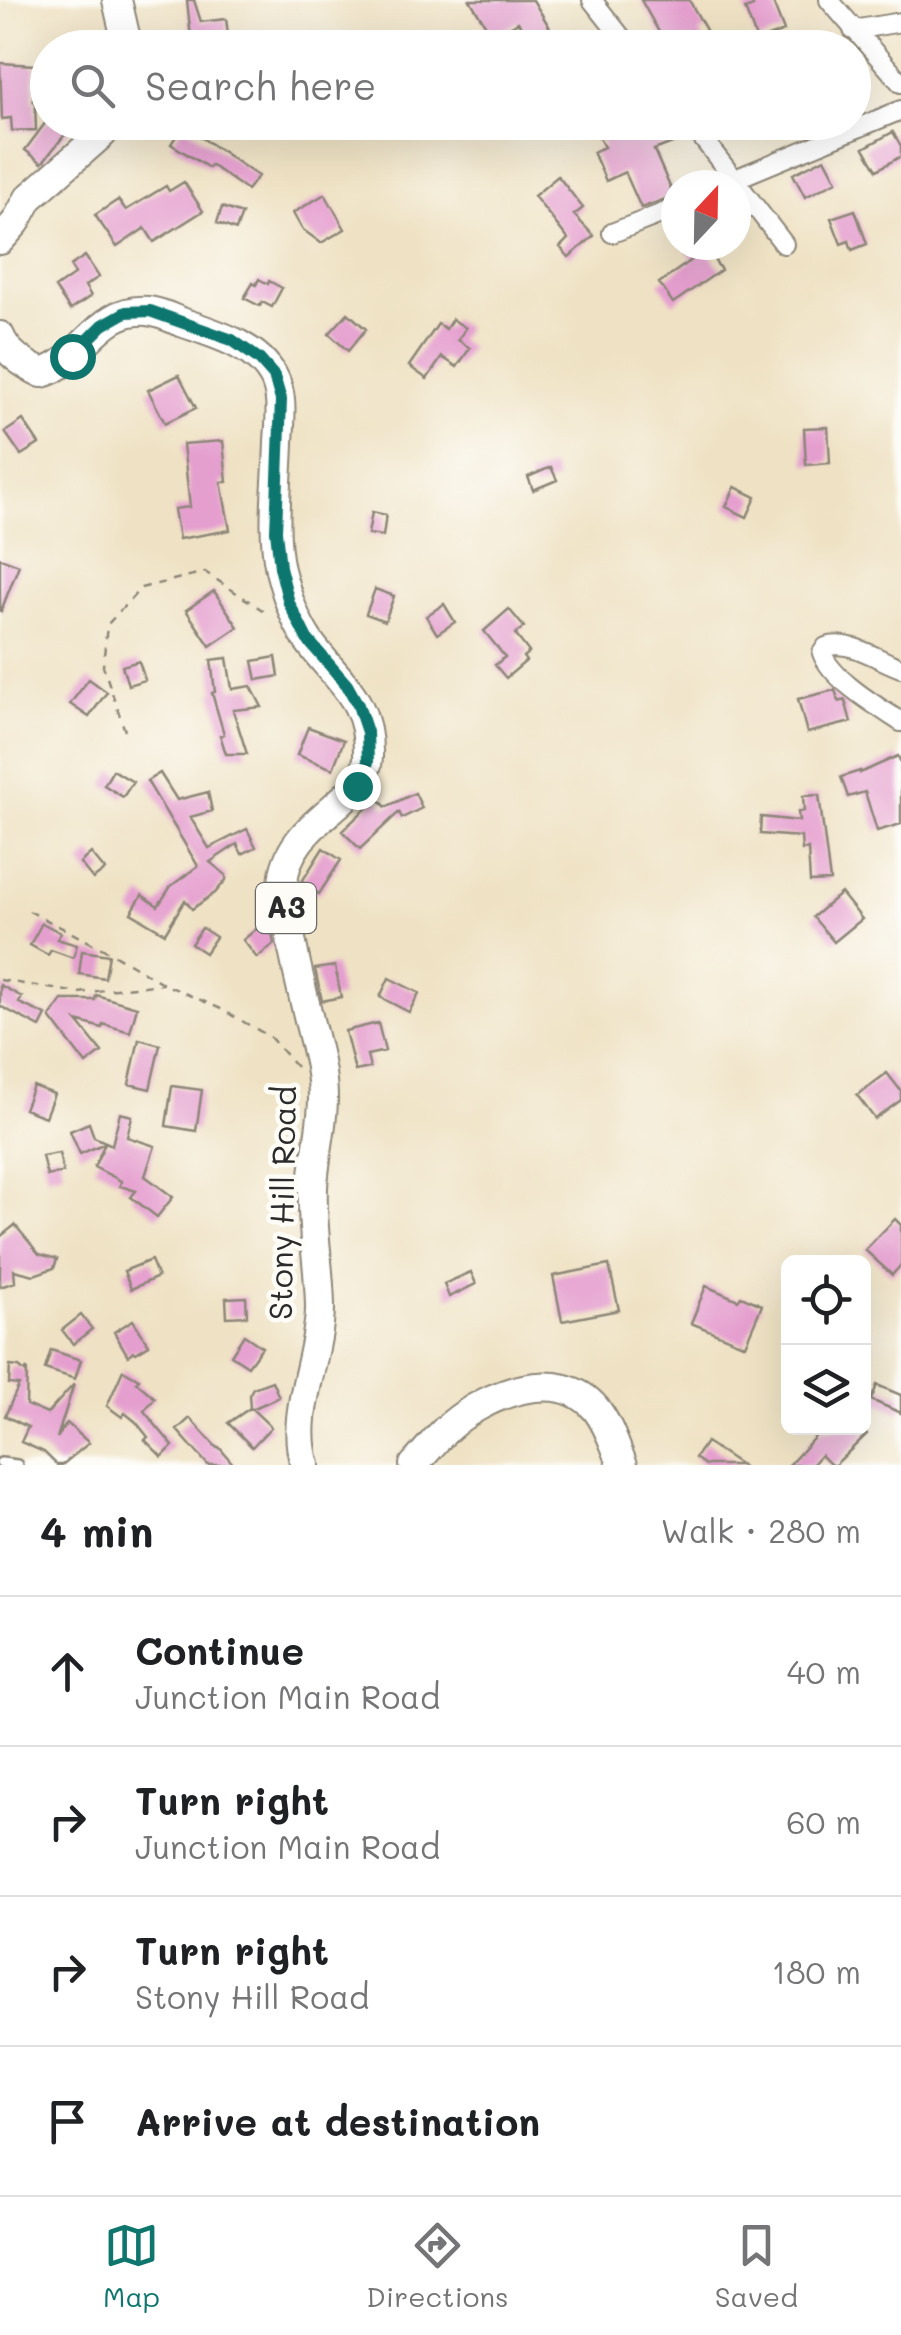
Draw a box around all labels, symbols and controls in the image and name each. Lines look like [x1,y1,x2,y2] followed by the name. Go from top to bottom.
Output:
[30,30,871,140] search box
[65,58,120,113] icon: search
[145,60,376,110] text: Search here
[661,170,751,260] north arrow
[50,334,96,380] route start
[335,764,381,810] route end
[256,883,316,933] road number: A3
[258,1085,305,1321] street label: Stony Hill Road
[781,1255,871,1435] map controls
[781,1255,871,1345] button: locate
[781,1345,871,1435] button: layers
[40,1503,153,1558] text: 4 min
[661,1509,861,1551] text: Walk · 280 m
[135,1625,304,1675] text: Continue
[40,1644,95,1699] icon: ahead
[787,1650,861,1692] text: 40 m
[135,1675,440,1717] text: Junction Main Road
[135,1775,329,1825] text: Turn right
[40,1794,95,1849] icon: right
[786,1800,861,1842] text: 60 m
[135,1825,440,1867] text: Junction Main Road
[135,1925,329,1975] text: Turn right
[40,1944,95,1999] icon: right
[772,1950,861,1992] text: 180 m
[135,1975,369,2017] text: Stony Hill Road
[40,2094,95,2149] icon: arrive
[135,2096,540,2146] text: Arrive at destination
[103,2218,160,2314] tab: Map
[366,2218,509,2314] tab: Directions
[715,2218,798,2314] tab: Saved

